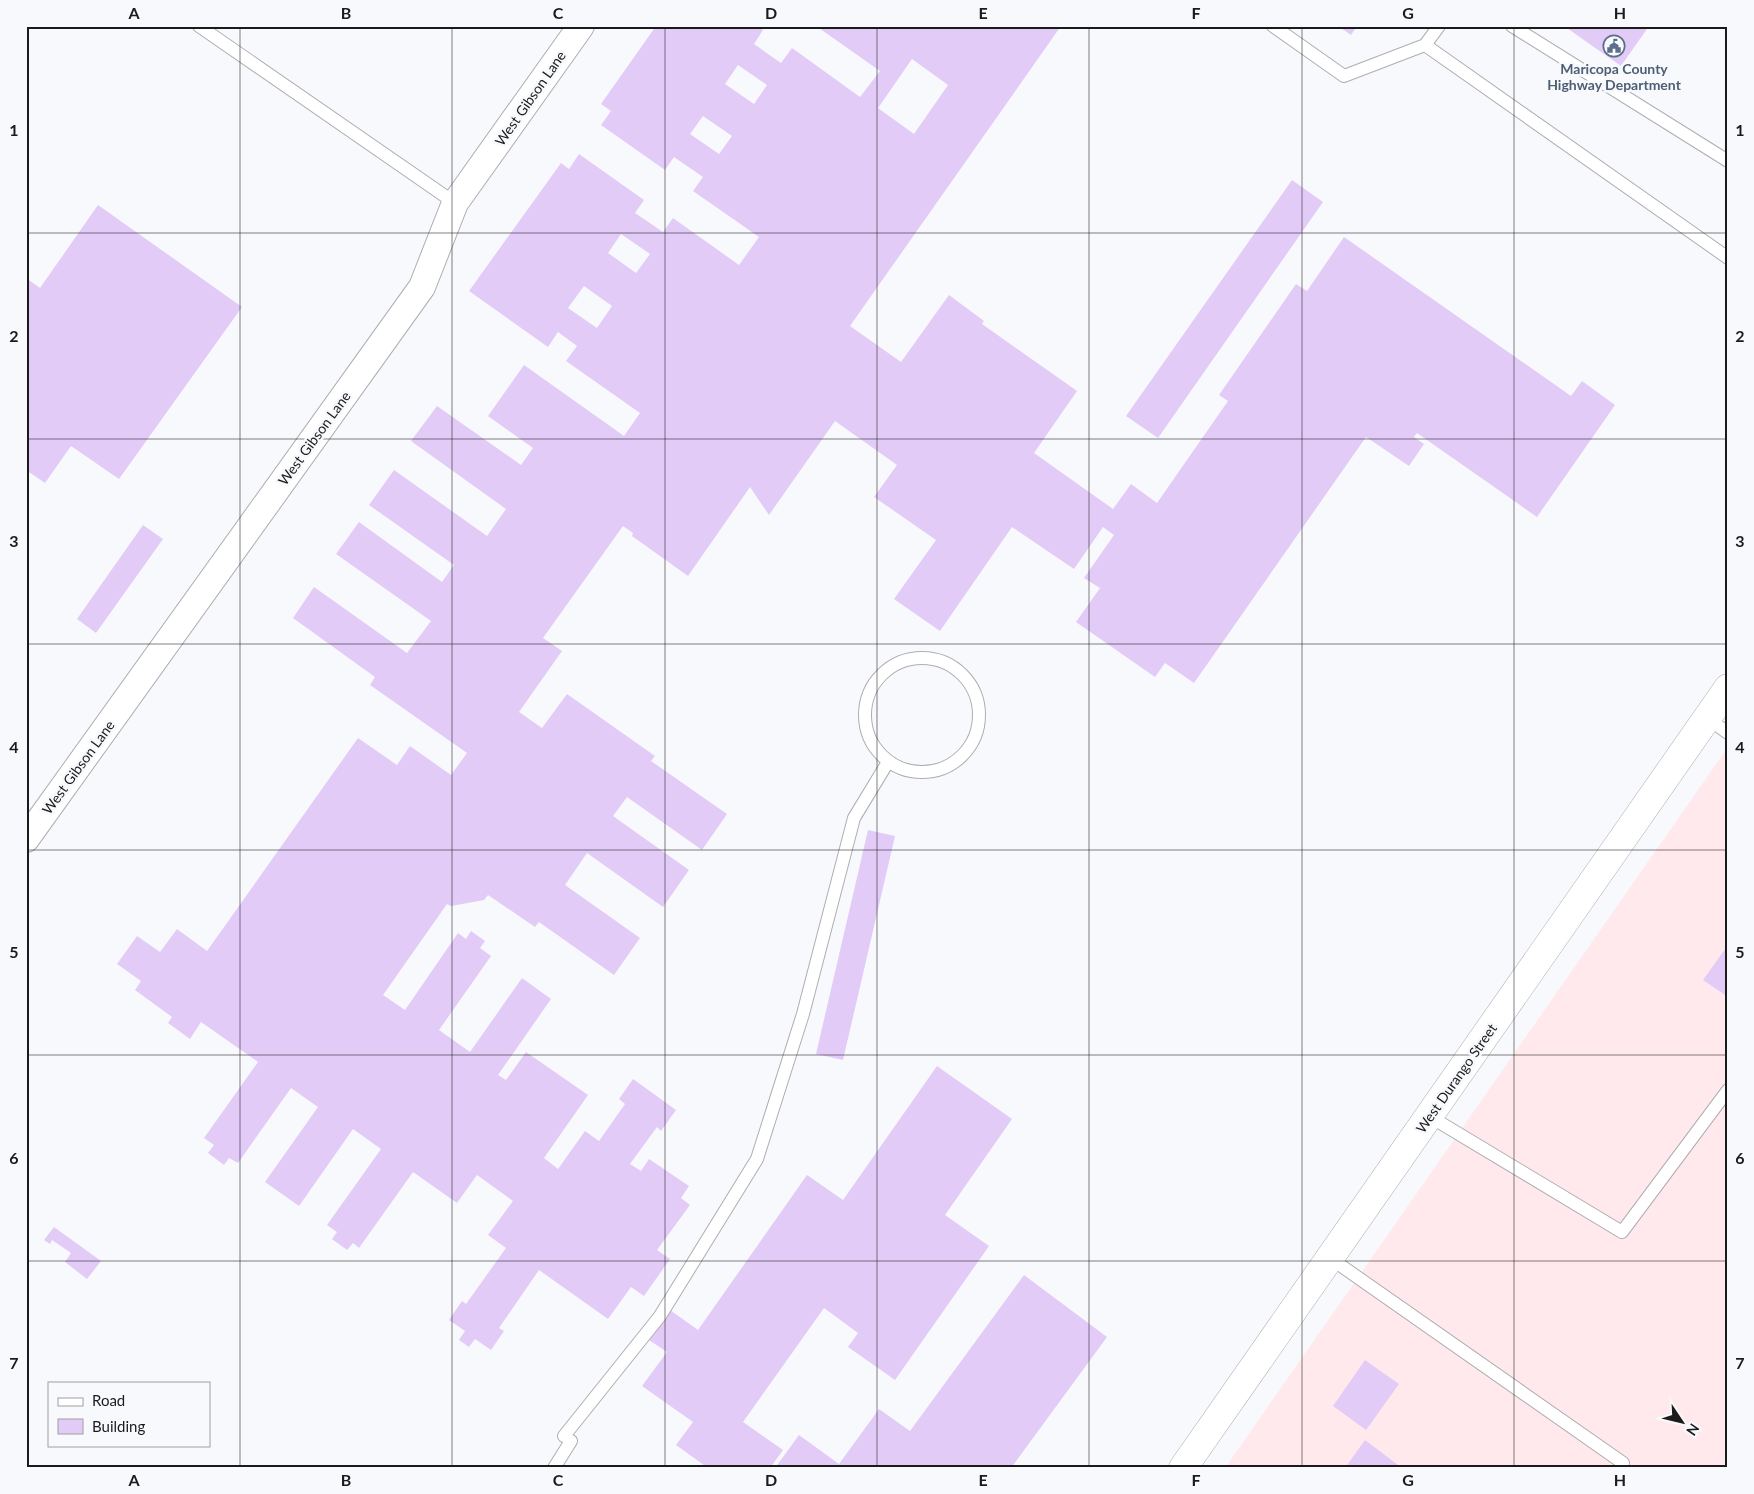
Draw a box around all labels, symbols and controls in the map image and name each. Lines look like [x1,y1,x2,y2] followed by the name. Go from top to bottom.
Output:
[127,3,140,22] text: A
[341,3,351,22] text: B
[553,3,564,22] text: C
[765,3,777,22] text: D
[978,3,988,22] text: E
[1191,3,1201,22] text: F
[1402,3,1414,22] text: G
[1614,3,1626,22] text: H
[1602,34,1626,58] public building icon: Maricopa County Highway Department
[491,47,569,149] street label: West Gibson Lane
[1547,60,1682,93] place label: Maricopa County Highway Department
[9,120,19,139] text: 1
[1735,120,1745,139] text: 1
[9,326,19,345] text: 2
[1735,326,1745,345] text: 2
[274,388,354,488] street label: West Gibson Lane
[9,531,19,550] text: 3
[1735,531,1745,550] text: 3
[38,717,118,817] street label: West Gibson Lane
[9,737,19,756] text: 4
[1735,737,1745,756] text: 4
[9,942,19,961] text: 5
[1735,942,1745,961] text: 5
[1412,1020,1500,1136] street label: West Durango Street
[9,1148,19,1167] text: 6
[1735,1148,1745,1167] text: 6
[9,1353,19,1372] text: 7
[1735,1353,1745,1372] text: 7
[48,1382,210,1446] legend
[92,1391,125,1409] text: Road
[1656,1396,1706,1446] north arrow
[92,1417,145,1435] text: Building
[1683,1420,1703,1439] text: N
[127,1470,140,1489] text: A
[341,1470,351,1489] text: B
[553,1470,564,1489] text: C
[765,1470,777,1489] text: D
[978,1470,988,1489] text: E
[1191,1470,1201,1489] text: F
[1402,1470,1414,1489] text: G
[1614,1470,1626,1489] text: H

